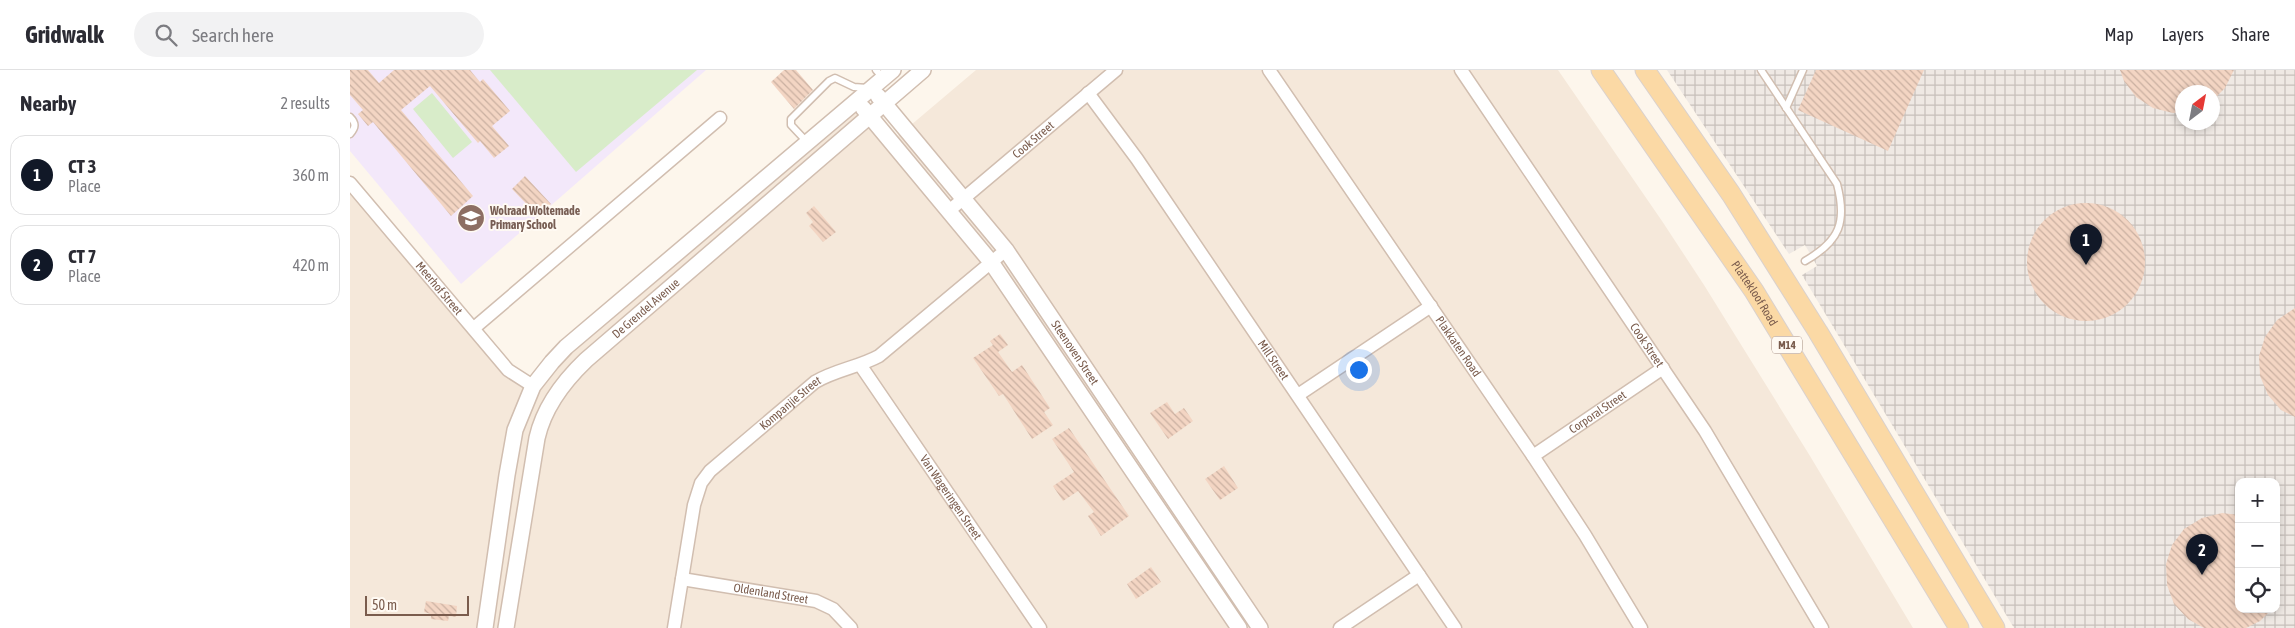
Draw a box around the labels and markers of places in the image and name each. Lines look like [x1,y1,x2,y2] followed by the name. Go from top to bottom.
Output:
[456,203,486,233] school or university icon: Wolraad Woltemade Primary School
[489,204,581,232] place label: Wolraad Woltemade Primary School
[2070,224,2102,265] pin: 1
[2186,534,2218,575] pin: 2

